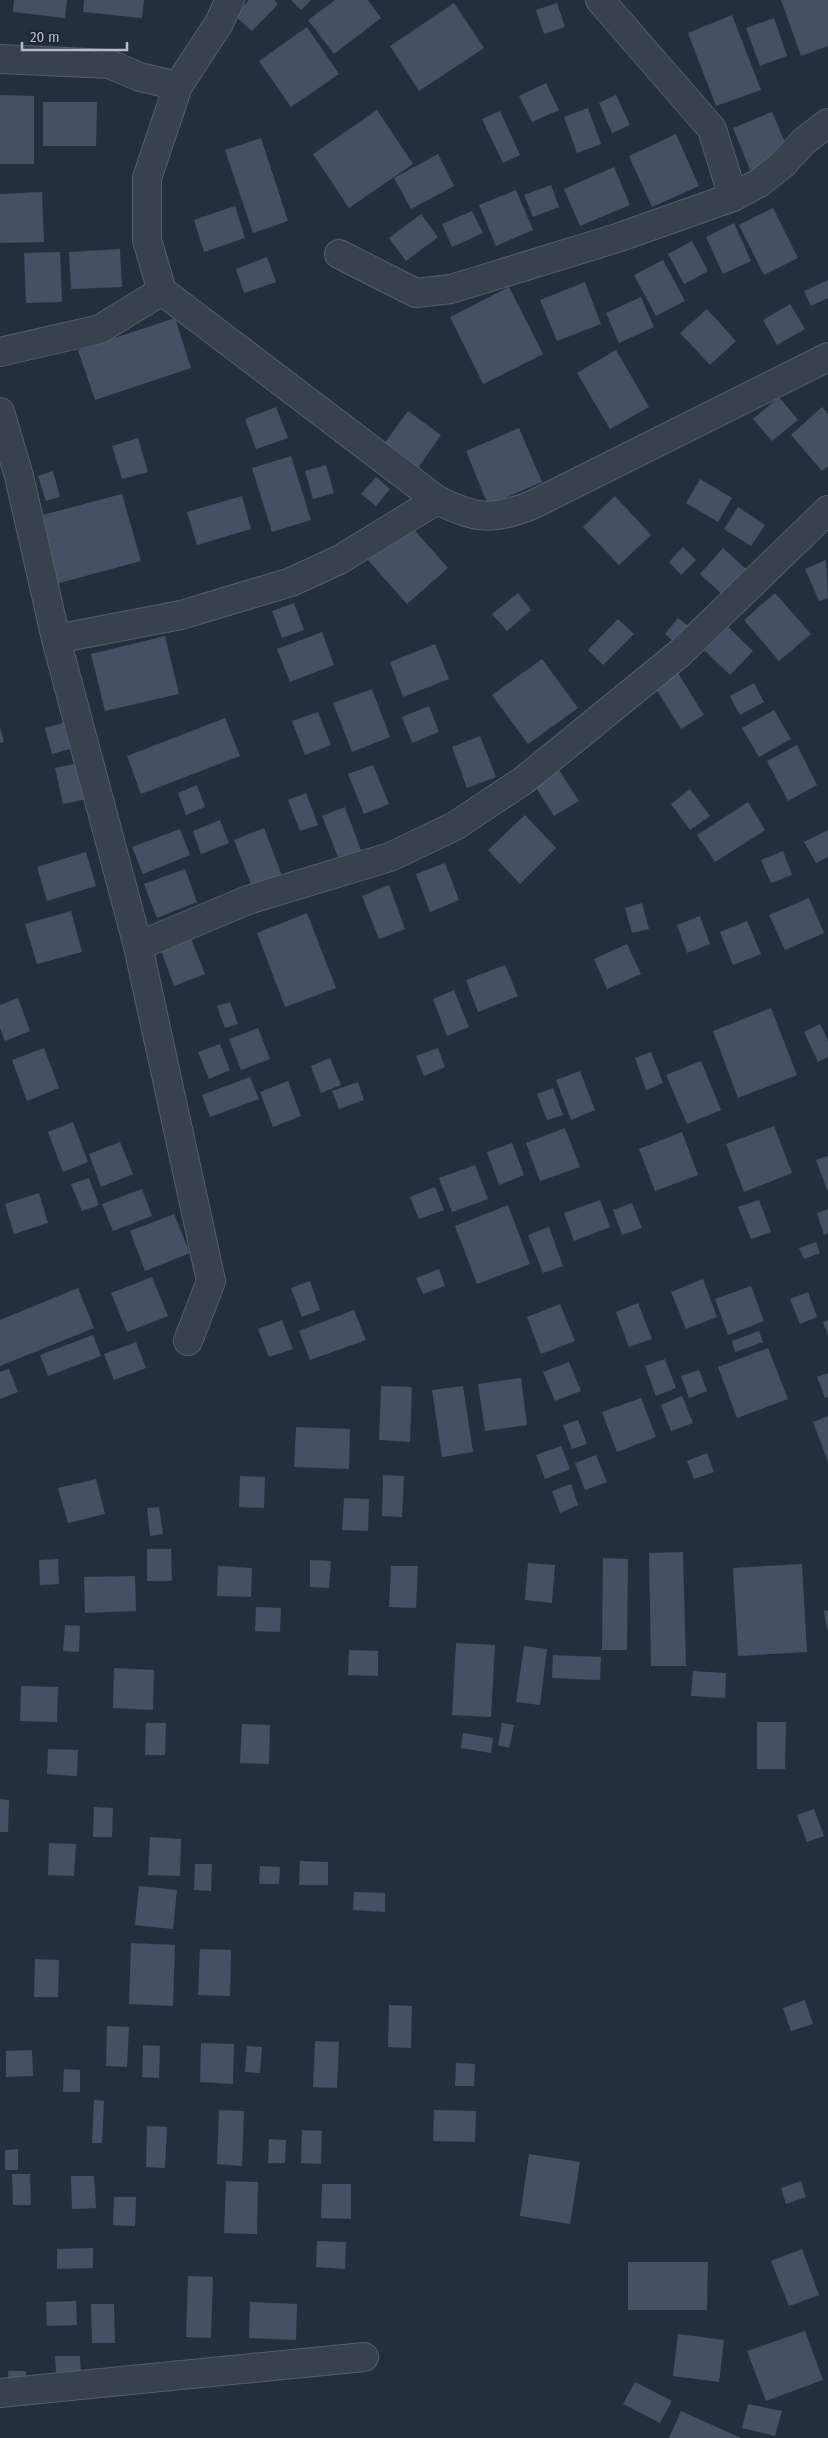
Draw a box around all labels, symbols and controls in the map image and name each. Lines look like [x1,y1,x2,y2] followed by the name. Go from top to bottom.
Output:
[22,20,128,52] scale bar
[30,28,60,46] text: 20 m

